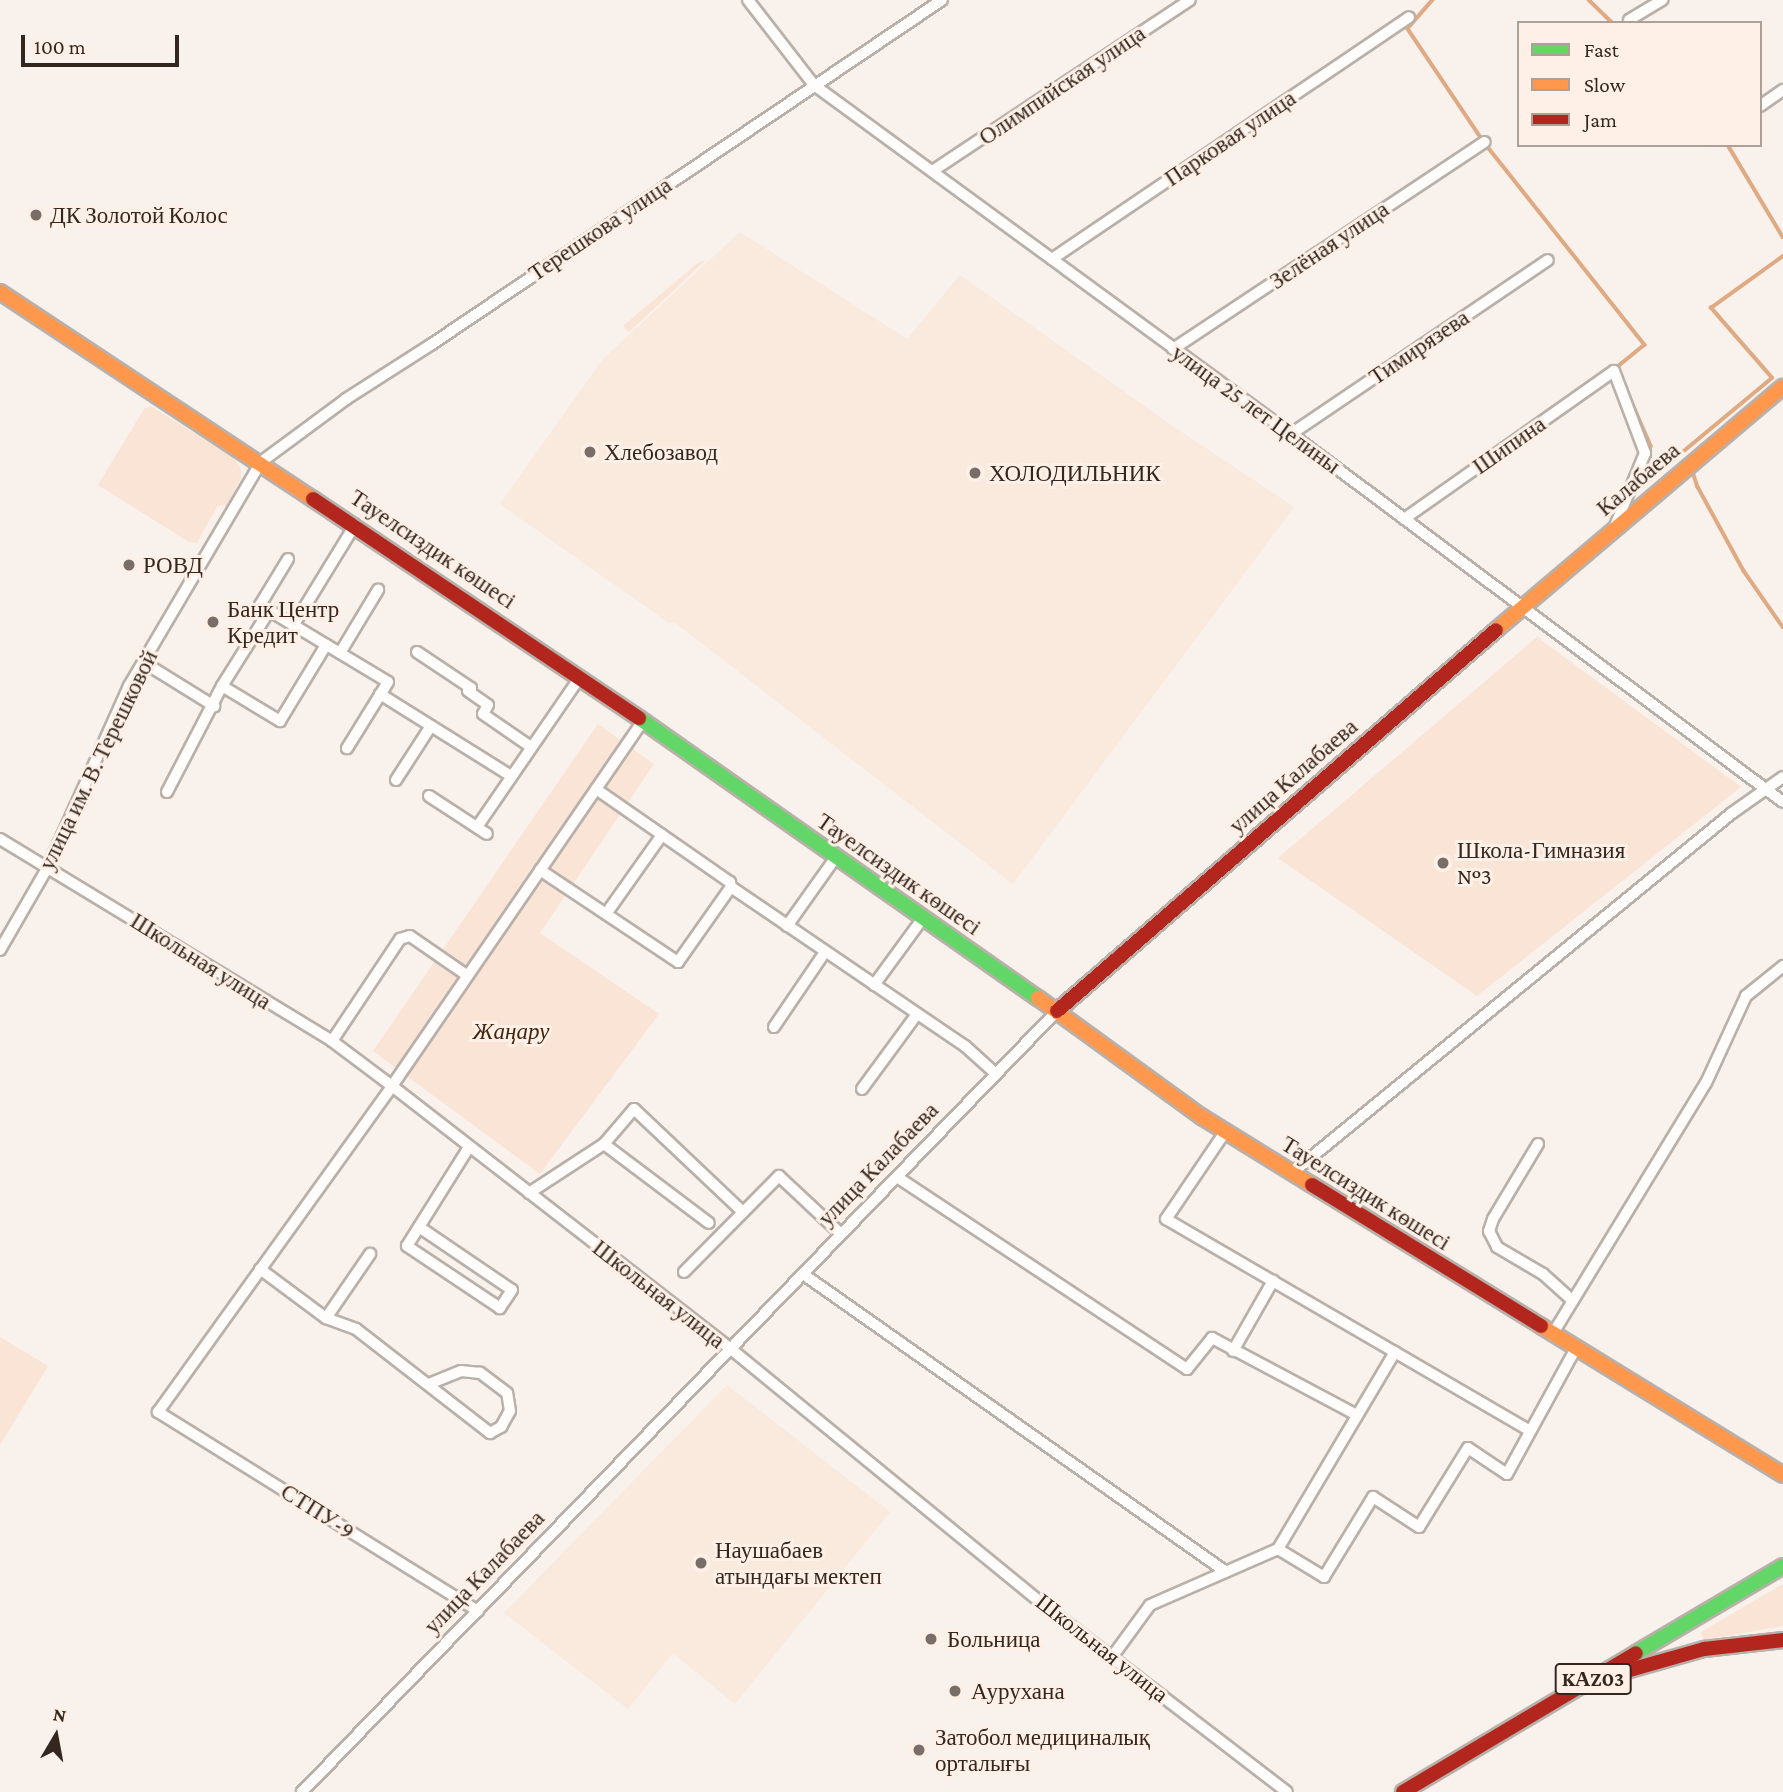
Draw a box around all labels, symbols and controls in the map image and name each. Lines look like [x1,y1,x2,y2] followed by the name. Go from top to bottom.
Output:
[974,19,1150,151] street label: Олимпийская улица
[24,21,182,65] scale bar
[1517,21,1762,147] legend
[34,35,86,59] text: 100 m
[1584,38,1619,62] text: Fast
[1584,73,1625,97] text: Slow
[1159,84,1301,192] street label: Парковая улица
[1584,108,1617,132] text: Jam
[523,171,677,287] street label: Терешкова улица
[1264,195,1394,295] street label: Зелёная улица
[50,201,228,229] place label: ДК Золотой Колос
[28,207,44,223] marker: ДК Золотой Колос
[1364,303,1474,391] street label: Тимирязева
[1166,339,1346,479] street label: улица 25 лет Целины
[1467,410,1551,480] street label: Шипина
[1591,436,1685,522] street label: Калабаева
[604,438,718,466] place label: Хлебозавод
[582,444,598,460] marker: Хлебозавод
[989,459,1161,487] place label: ХОЛОДИЛЬНИК
[967,465,983,481] marker: ХОЛОДИЛЬНИК
[345,483,521,615] street label: Тауелсиздик көшесі
[143,551,203,579] place label: РОВД
[121,557,137,573] marker: РОВД
[227,595,339,649] place label: Банк Центр Кредит
[205,614,221,630] marker: Банк Центр Кредит
[33,646,163,874] street label: улица им. В. Терешковой
[1223,713,1363,839] street label: улица Калабаева
[812,807,986,941] street label: Тауелсиздик көшесі
[1457,836,1625,890] place label: Школа-Гимназия №3
[1435,855,1451,871] marker: Школа-Гимназия №3
[126,907,276,1015] street label: Школьная улица
[473,1017,549,1045] park label: Жаңару
[812,1096,944,1232] street label: улица Калабаева
[1276,1130,1456,1256] street label: Тауелсиздик көшесі
[587,1234,731,1354] street label: Школьная улица
[276,1478,360,1544] street label: СТПУ-9
[418,1504,550,1640] street label: улица Калабаева
[715,1536,882,1590] place label: Наушабаев атындағы мектеп
[693,1555,709,1571] marker: Наушабаев атындағы мектеп
[1030,1588,1174,1708] street label: Школьная улица
[947,1625,1041,1653] place label: Больница
[921,1629,941,1649] marker: Больница
[1554,1662,1632,1696] road number: KАZ03
[971,1677,1065,1705] place label: Аурухана
[945,1681,965,1701] marker: Аурухана
[21,1701,91,1771] north arrow
[52,1703,68,1726] text: N
[935,1723,1150,1777] place label: Затобол медициналық орталығы
[909,1740,929,1760] marker: Затобол медициналық орталығы

